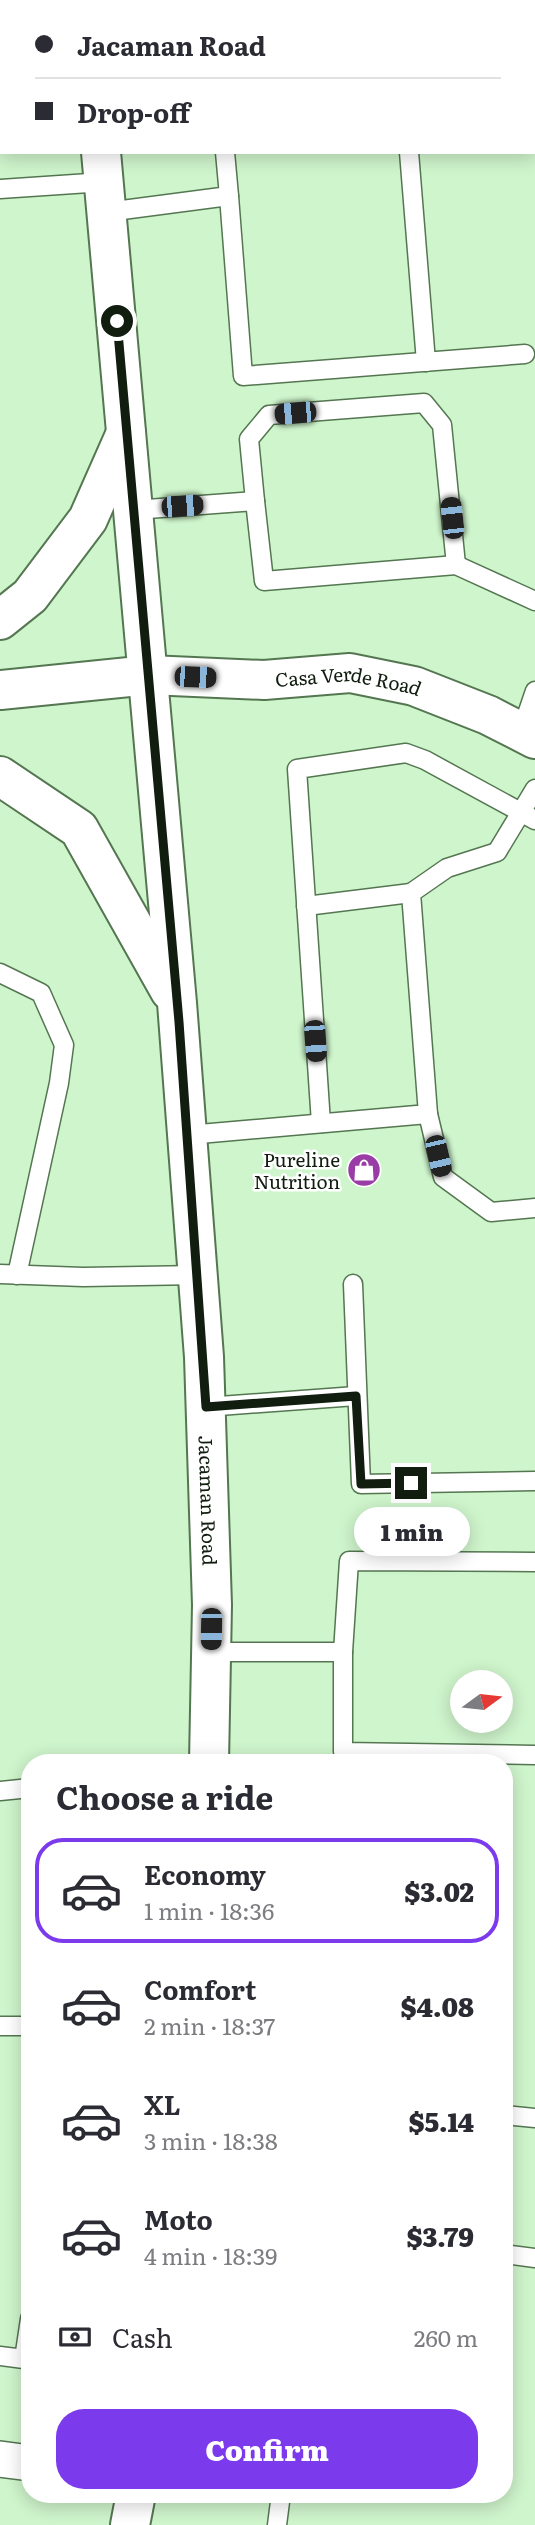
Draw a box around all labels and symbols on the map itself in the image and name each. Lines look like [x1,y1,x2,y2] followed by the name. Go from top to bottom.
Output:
[101,305,133,337] route start
[274,401,317,425] car
[161,494,204,518] car
[440,496,465,540] car
[274,659,426,702] street label: Casa Verde Road
[174,666,217,688] car
[304,1019,327,1063] car
[424,1133,453,1179] car
[254,1145,340,1195] place label: Pureline Nutrition
[345,1151,383,1189] shop icon: Pureline Nutrition
[193,1435,225,1567] street label: Jacaman Road
[395,1467,427,1499] route end
[353,1508,469,1556] callout: 1 min
[201,1608,222,1650] car
[450,1670,513,1732] north arrow

